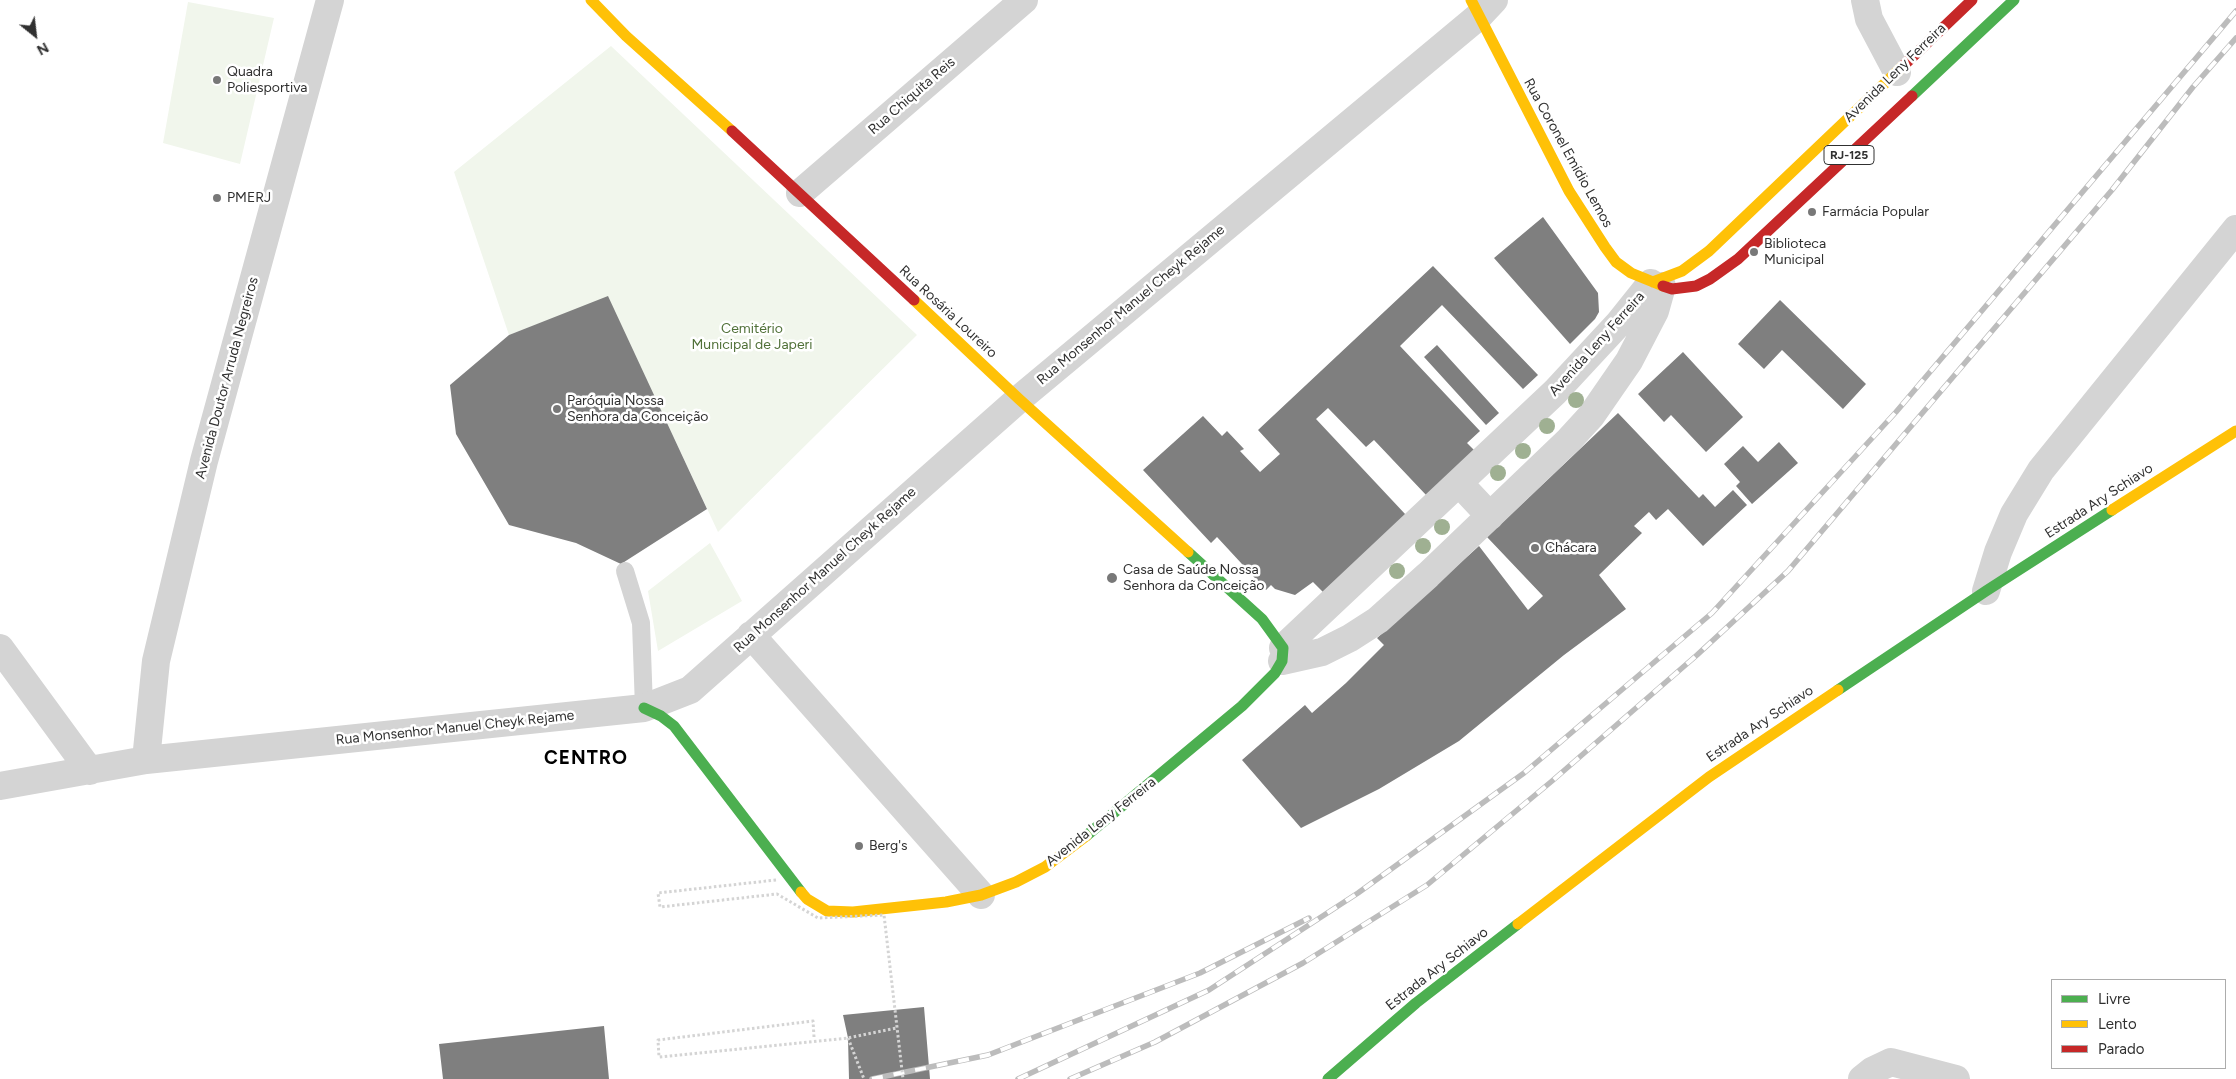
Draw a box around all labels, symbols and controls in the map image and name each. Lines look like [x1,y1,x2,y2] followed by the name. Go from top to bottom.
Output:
[10,10,60,60] north arrow
[1841,20,1949,126] street label: Avenida Leny Ferreira
[34,38,51,59] text: N
[865,54,959,138] street label: Rua Chiquita Reis
[227,64,308,96] place label: Quadra Poliesportiva
[211,74,223,86] marker: Quadra Poliesportiva
[1520,75,1616,231] street label: Rua Coronel Emídio Lemos
[1824,146,1874,164] road number: RJ-125
[227,190,271,206] place label: PMERJ
[211,192,223,204] marker: PMERJ
[1822,204,1929,220] place label: Farmácia Popular
[1806,206,1818,218] marker: Farmácia Popular
[1034,222,1228,388] street label: Rua Monsenhor Manuel Cheyk Rejame
[1764,236,1826,268] place label: Biblioteca Municipal
[1748,246,1760,258] marker: Biblioteca Municipal
[895,262,1001,362] street label: Rua Rosária Loureiro
[192,275,262,481] street label: Avenida Doutor Arruda Negreiros
[1546,288,1648,400] street label: Avenida Leny Ferreira
[691,321,813,354] park label: Cemitério Municipal de Japeri
[567,393,708,426] place label: Paróquia Nossa Senhora da Conceição
[551,403,563,415] marker: Paróquia Nossa Senhora da Conceição
[2042,460,2156,542] street label: Estrada Ary Schiavo
[730,484,920,656] street label: Rua Monsenhor Manuel Cheyk Rejame
[1545,540,1597,556] place label: Chácara
[1529,542,1541,554] marker: Chácara
[1123,562,1264,594] place label: Casa de Saúde Nossa Senhora da Conceição
[1105,571,1119,585] marker: Casa de Saúde Nossa Senhora da Conceição
[1703,682,1817,766] street label: Estrada Ary Schiavo
[335,707,575,749] street label: Rua Monsenhor Manuel Cheyk Rejame
[543,747,629,769] district label: CENTRO
[1043,774,1159,870] street label: Avenida Leny Ferreira
[869,838,907,854] place label: Berg's
[853,840,865,852] marker: Berg's
[1382,924,1492,1014] street label: Estrada Ary Schiavo
[2051,979,2226,1069] legend
[2098,990,2130,1008] text: Livre
[2098,1015,2137,1033] text: Lento
[2098,1040,2144,1058] text: Parado

